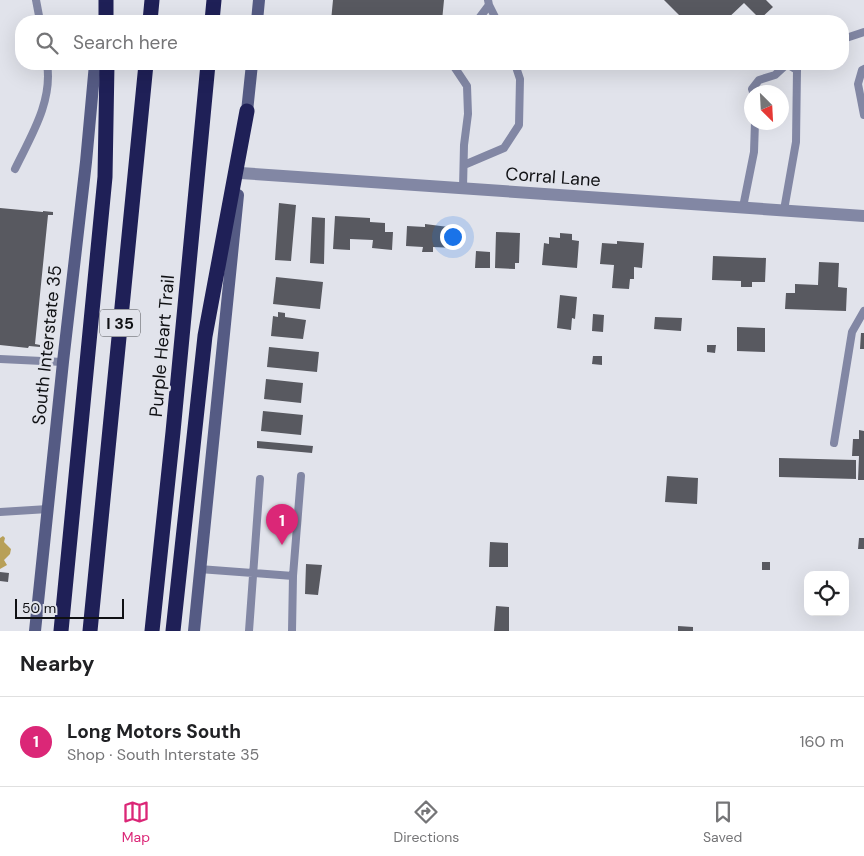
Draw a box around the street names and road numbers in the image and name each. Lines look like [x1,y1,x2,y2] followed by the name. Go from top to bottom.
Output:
[505,162,601,192] street label: Corral Lane
[27,264,67,426] street label: South Interstate 35
[144,274,180,418] street label: Purple Heart Trail
[100,309,140,336] road number: I 35

